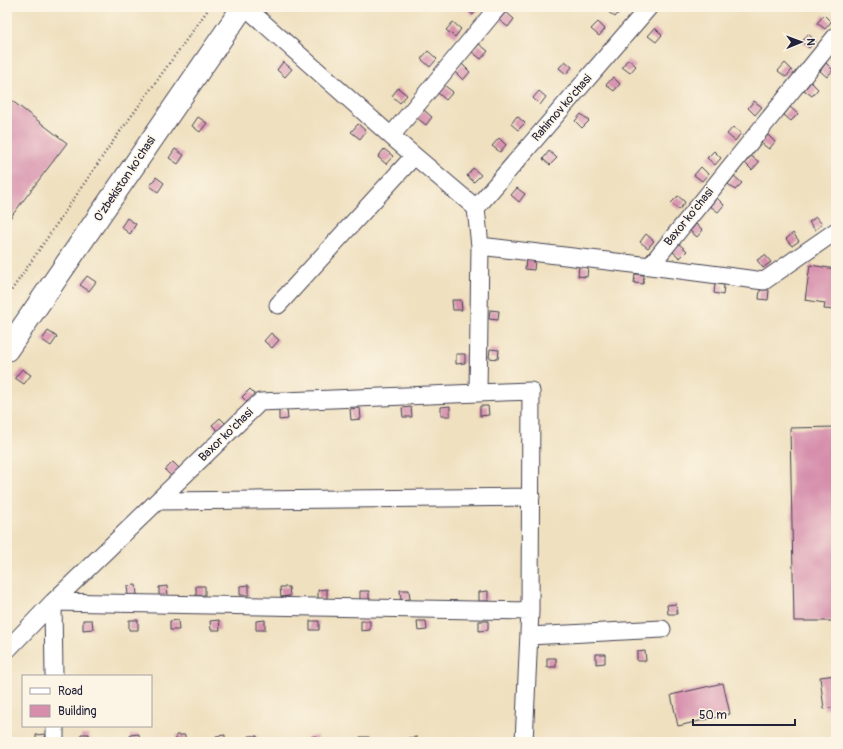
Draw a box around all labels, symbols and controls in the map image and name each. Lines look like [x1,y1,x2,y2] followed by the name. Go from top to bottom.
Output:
[781,22,821,62] north arrow
[804,38,817,46] text: N
[529,71,595,145] street label: Rahimov ko'chasi
[91,133,159,225] street label: O'zbekiston ko'chasi
[661,185,717,249] street label: Baxor ko'chasi
[195,405,257,465] street label: Baxor ko'chasi
[22,675,152,727] legend
[58,684,83,699] text: Road
[693,701,795,727] scale bar
[58,704,97,719] text: Building
[699,708,727,723] text: 50 m

